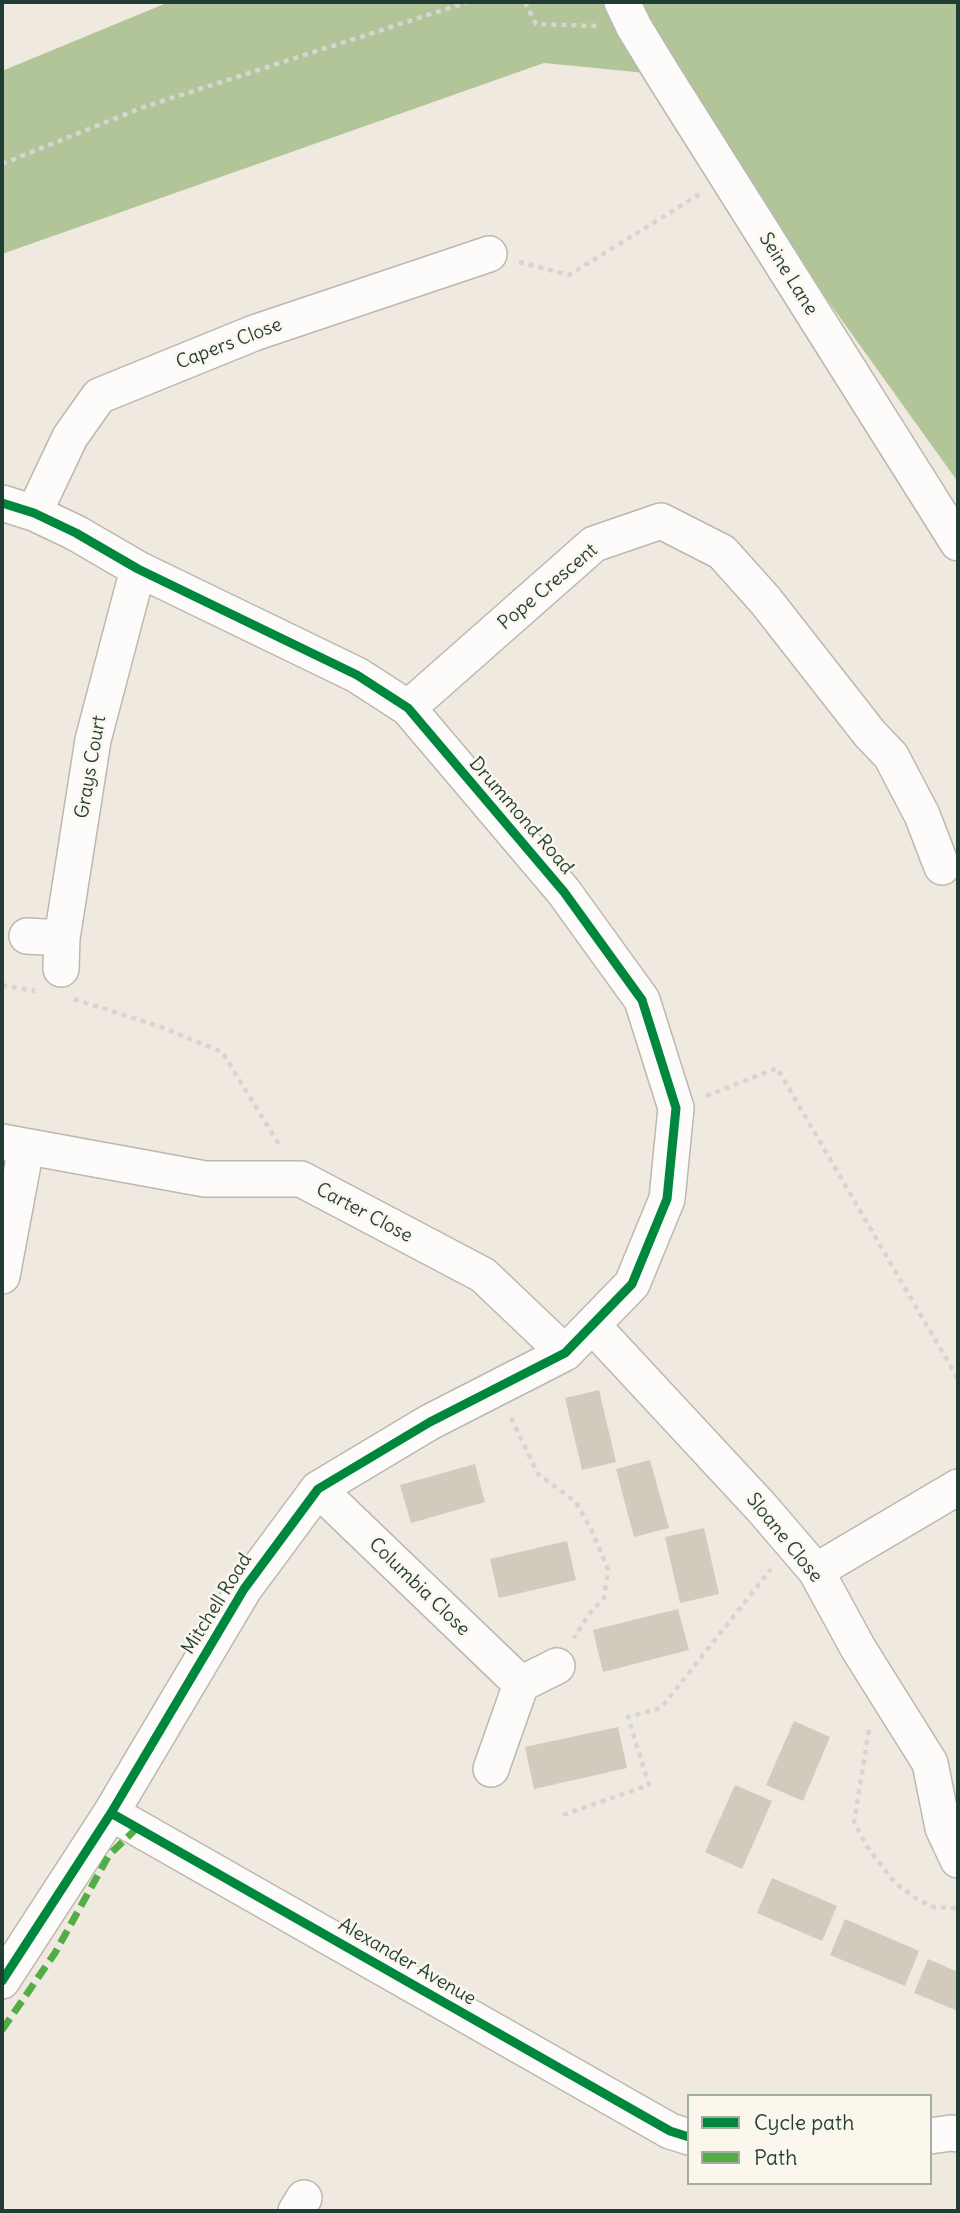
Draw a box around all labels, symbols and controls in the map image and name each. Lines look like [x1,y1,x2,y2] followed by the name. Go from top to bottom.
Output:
[754,228,822,320] street label: Seine Lane
[173,313,285,375] street label: Capers Close
[494,539,602,635] street label: Pope Crescent
[71,714,111,820] street label: Grays Court
[464,753,578,879] street label: Drummond Road
[312,1178,416,1248] street label: Carter Close
[741,1489,827,1587] street label: Sloane Close
[364,1533,474,1641] street label: Columbia Close
[177,1549,257,1659] street label: Mitchell Road
[334,1913,480,2011] street label: Alexander Avenue
[687,2094,932,2185] legend
[754,2109,854,2136] text: Cycle path
[754,2144,797,2171] text: Path

